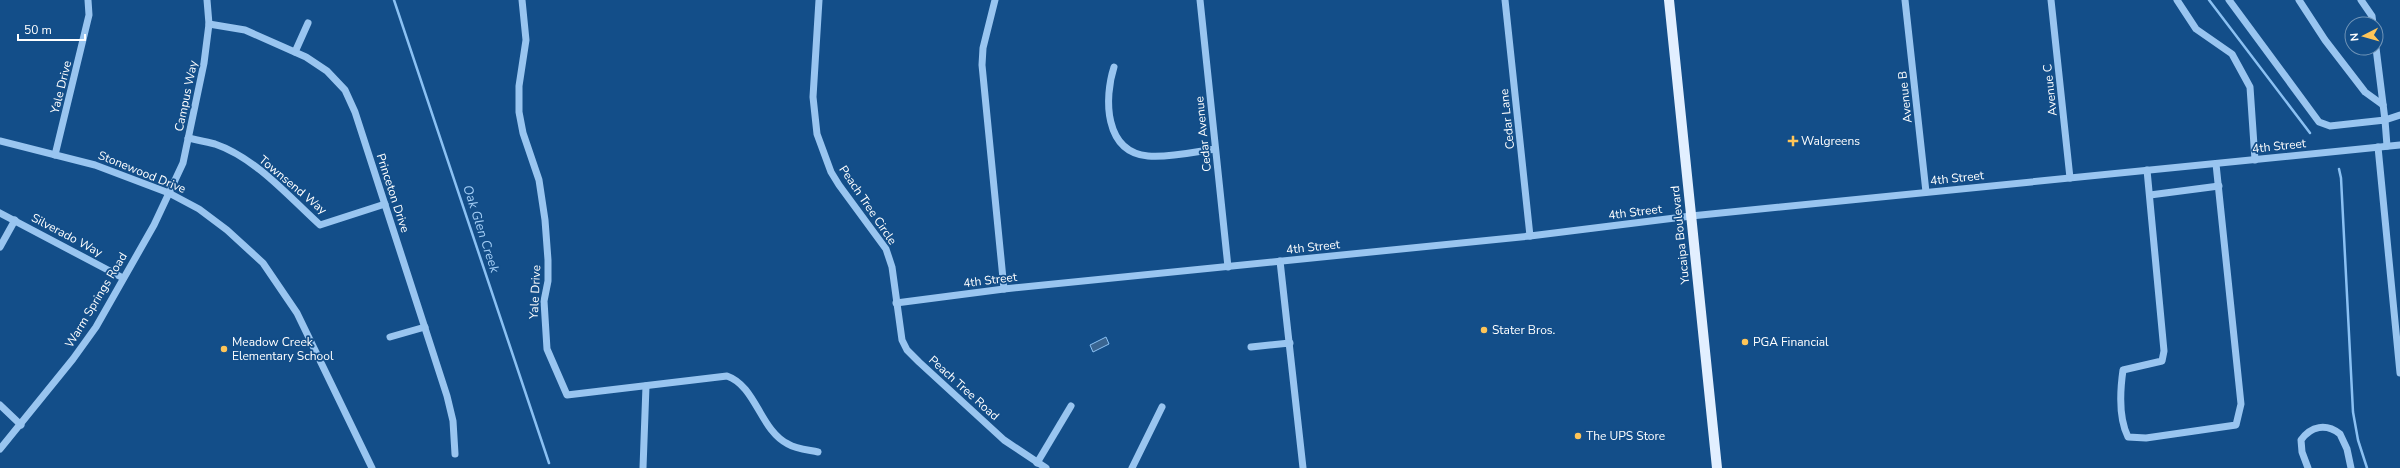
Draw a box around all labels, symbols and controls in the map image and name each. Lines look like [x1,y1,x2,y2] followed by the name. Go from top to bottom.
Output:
[18,16,85,42] scale bar
[2344,16,2384,56] north arrow
[24,22,52,38] text: 50 m
[2347,32,2362,42] text: N
[171,58,201,133] street label: Campus Way
[46,59,75,116] street label: Yale Drive
[2039,63,2061,117] street label: Avenue C
[1894,70,1916,124] street label: Avenue B
[1496,88,1518,150] street label: Cedar Lane
[1191,96,1215,172] street label: Cedar Avenue
[1801,133,1860,149] place label: Walgreens
[2251,135,2308,157] street label: 4th Street
[1788,136,1798,146] marker: Walgreens
[96,147,188,197] street label: Stonewood Drive
[373,151,413,235] street label: Princeton Drive
[256,152,331,219] street label: Townsend Way
[836,162,900,248] street label: Peach Tree Circle
[1929,167,1986,189] street label: 4th Street
[458,183,504,276] water label: Oak Glen Creek
[1667,185,1693,286] street label: Yucaipa Boulevard
[1607,201,1664,223] street label: 4th Street
[29,210,106,261] street label: Silverado Way
[1285,236,1342,258] street label: 4th Street
[61,249,131,351] street label: Warm Springs Road
[526,265,544,320] street label: Yale Drive
[962,269,1019,291] street label: 4th Street
[1492,322,1555,338] place label: Stater Bros.
[1479,325,1489,335] marker: Stater Bros.
[232,334,334,364] place label: Meadow Creek Elementary School
[1753,334,1829,350] place label: PGA Financial
[1740,337,1750,347] marker: PGA Financial
[219,344,229,354] marker: Meadow Creek Elementary School
[925,352,1003,424] street label: Peach Tree Road
[1586,428,1665,444] place label: The UPS Store
[1573,431,1583,441] marker: The UPS Store

